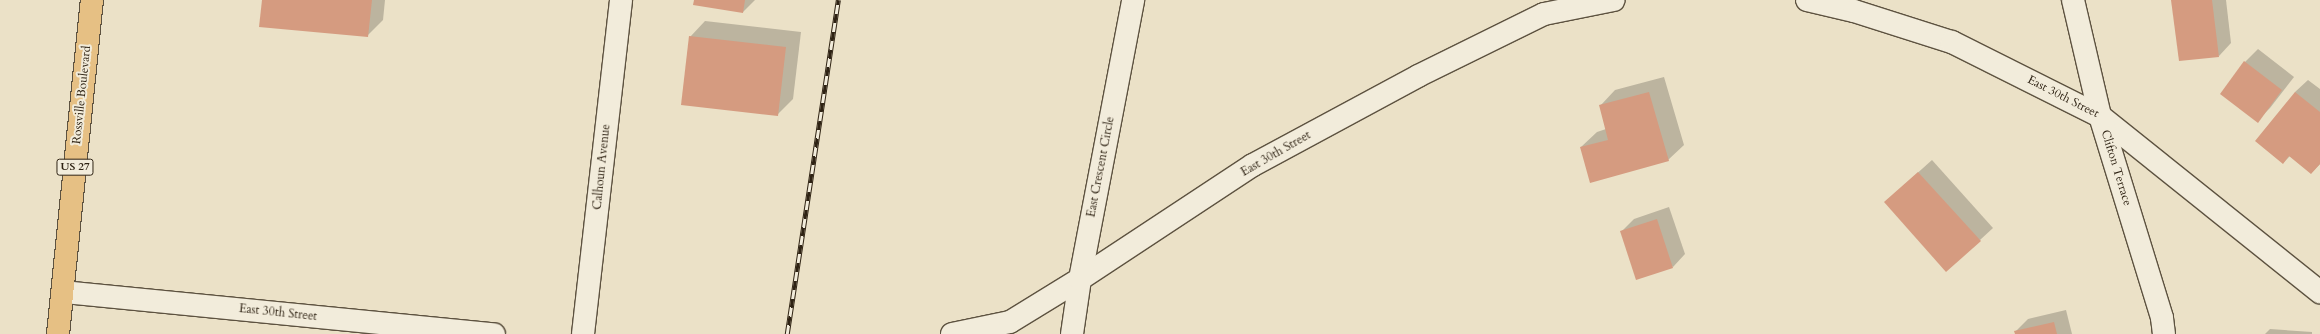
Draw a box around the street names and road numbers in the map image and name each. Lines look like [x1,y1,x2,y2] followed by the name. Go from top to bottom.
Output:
[70,45,94,145] street label: Rossville Boulevard
[2025,73,2101,121] street label: East 30th Street
[1084,115,1118,219] street label: East Crescent Circle
[590,123,614,211] street label: Calhoun Avenue
[1238,128,1314,180] street label: East 30th Street
[2098,128,2134,208] street label: Clifton Terrace
[56,158,94,176] road number: US 27
[238,302,318,324] street label: East 30th Street

